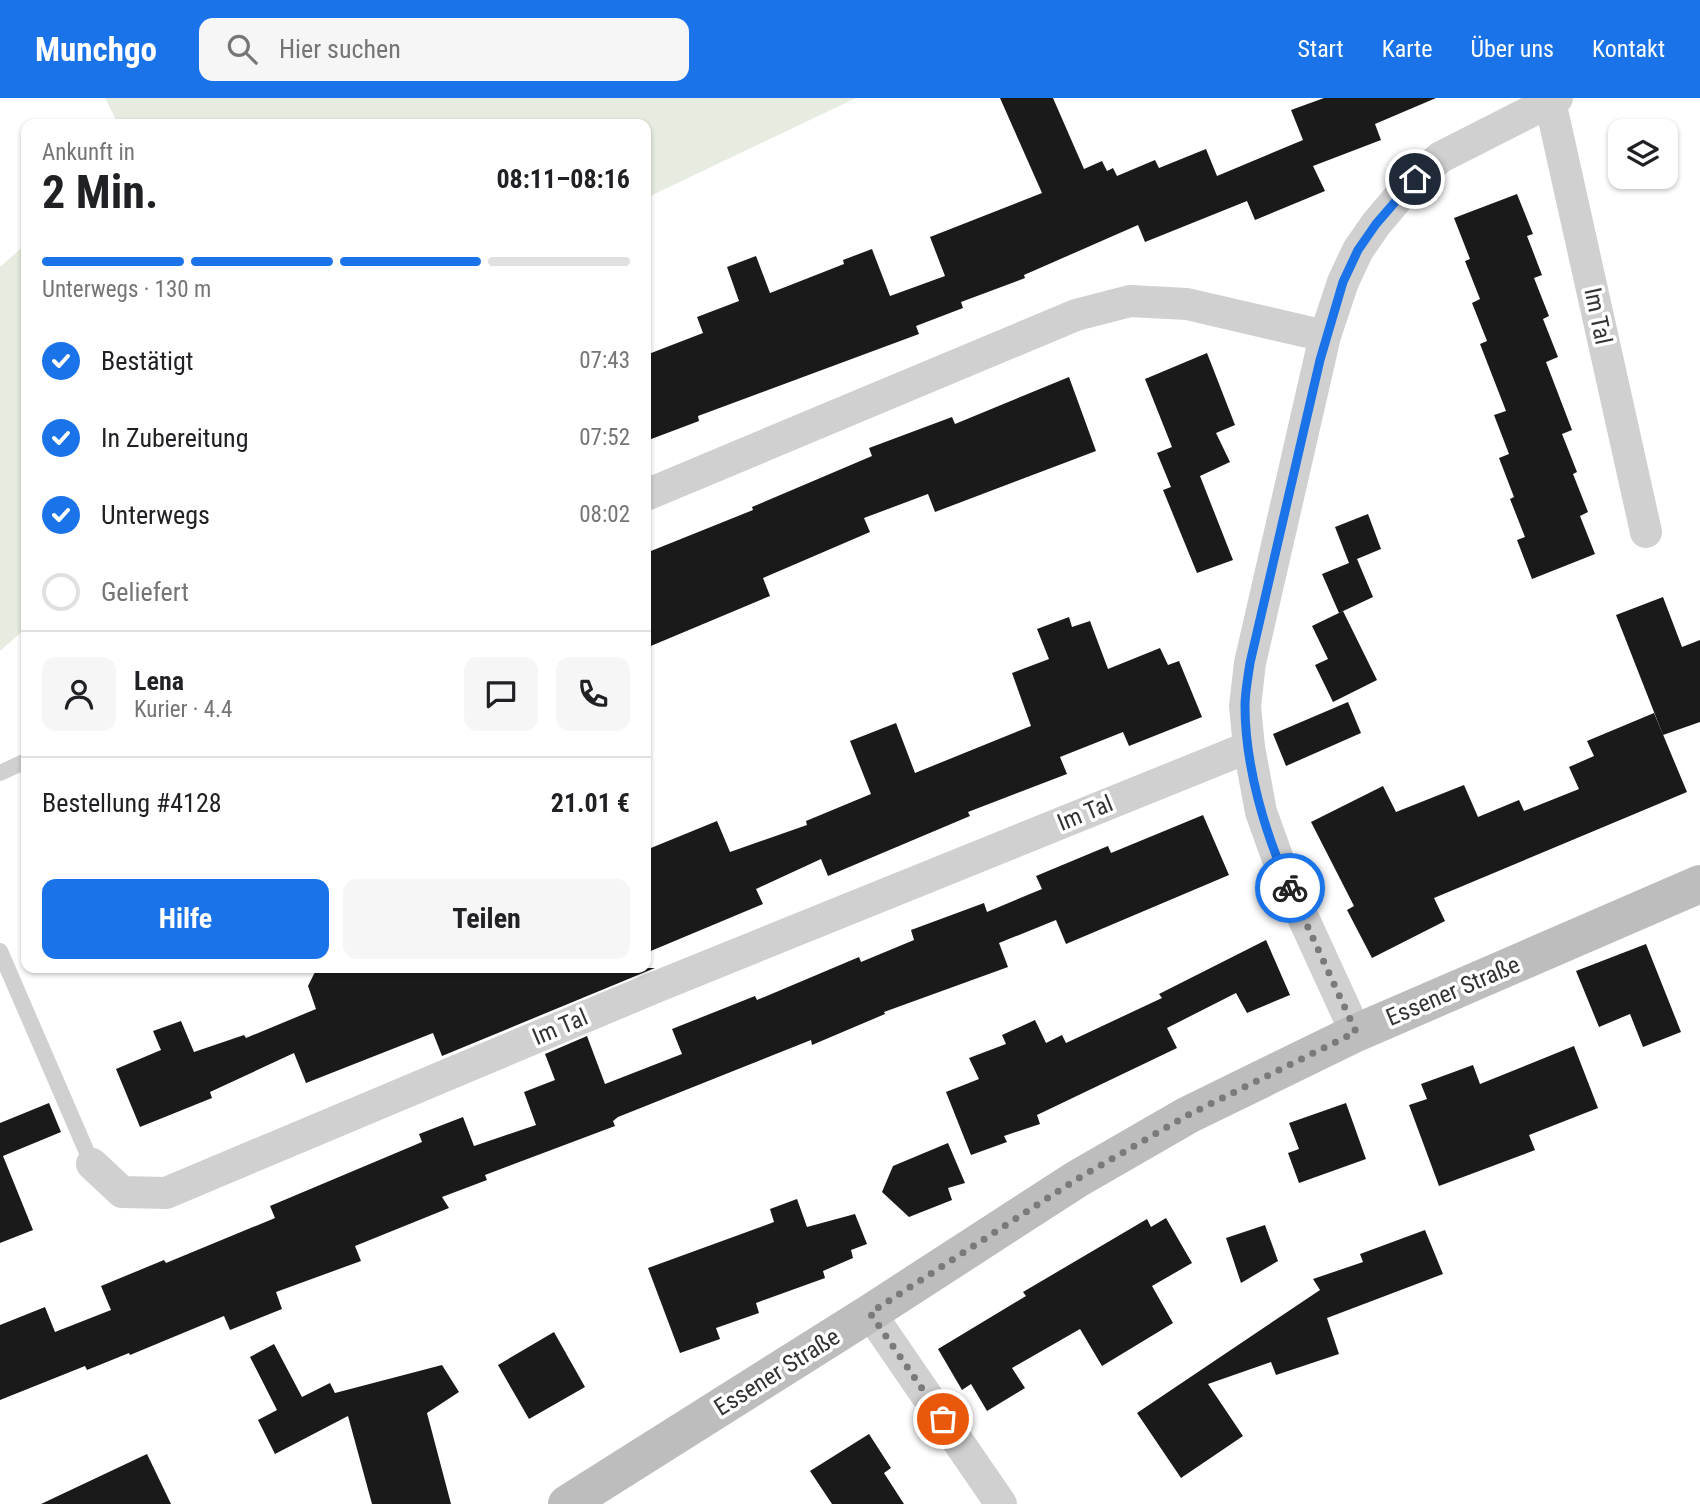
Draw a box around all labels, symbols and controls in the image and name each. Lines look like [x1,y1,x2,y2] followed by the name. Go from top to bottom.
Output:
[199,18,689,81] search box
[35,30,157,69] text: Munchgo
[223,30,261,68] icon: search
[279,34,401,64] text: Hier suchen
[1298,35,1344,63] text: Start
[1382,35,1432,63] text: Karte
[1470,35,1554,63] text: Über uns
[1592,35,1665,63] text: Kontakt
[1608,119,1678,189] map controls
[1608,119,1678,189] button: layers
[42,139,135,166] text: Ankunft in
[1385,149,1445,209] pin
[1396,160,1434,198] icon: home
[496,164,630,194] text: 08:11–08:16
[42,165,158,219] text: 2 Min.
[42,276,211,303] text: Unterwegs · 130 m
[1578,285,1618,347] street label: Im Tal
[42,342,80,380] icon: check
[101,346,194,376] text: Bestätigt
[579,347,630,374] text: 07:43
[42,419,80,457] icon: check
[101,423,249,453] text: In Zubereitung
[579,424,630,451] text: 07:52
[42,496,80,534] icon: check
[101,500,210,530] text: Unterwegs
[579,501,630,528] text: 08:02
[101,577,189,607] text: Geliefert
[42,657,116,731] button: person
[464,657,538,731] button: chat
[556,657,630,731] button: phone
[134,666,184,696] text: Lena
[134,696,232,723] text: Kurier · 4.4
[42,788,222,818] text: Bestellung #4128
[551,788,630,818] text: 21.01 €
[1053,789,1117,837] street label: Im Tal
[1255,853,1325,923] courier
[1271,869,1309,907] icon: bike
[42,879,329,959] button: Hilfe
[343,879,630,959] button: Teilen
[1382,950,1524,1032] street label: Essener Straße
[528,1003,592,1051] street label: Im Tal
[709,1322,845,1422] street label: Essener Straße
[913,1389,973,1449] pin
[924,1400,962,1438] icon: bag

